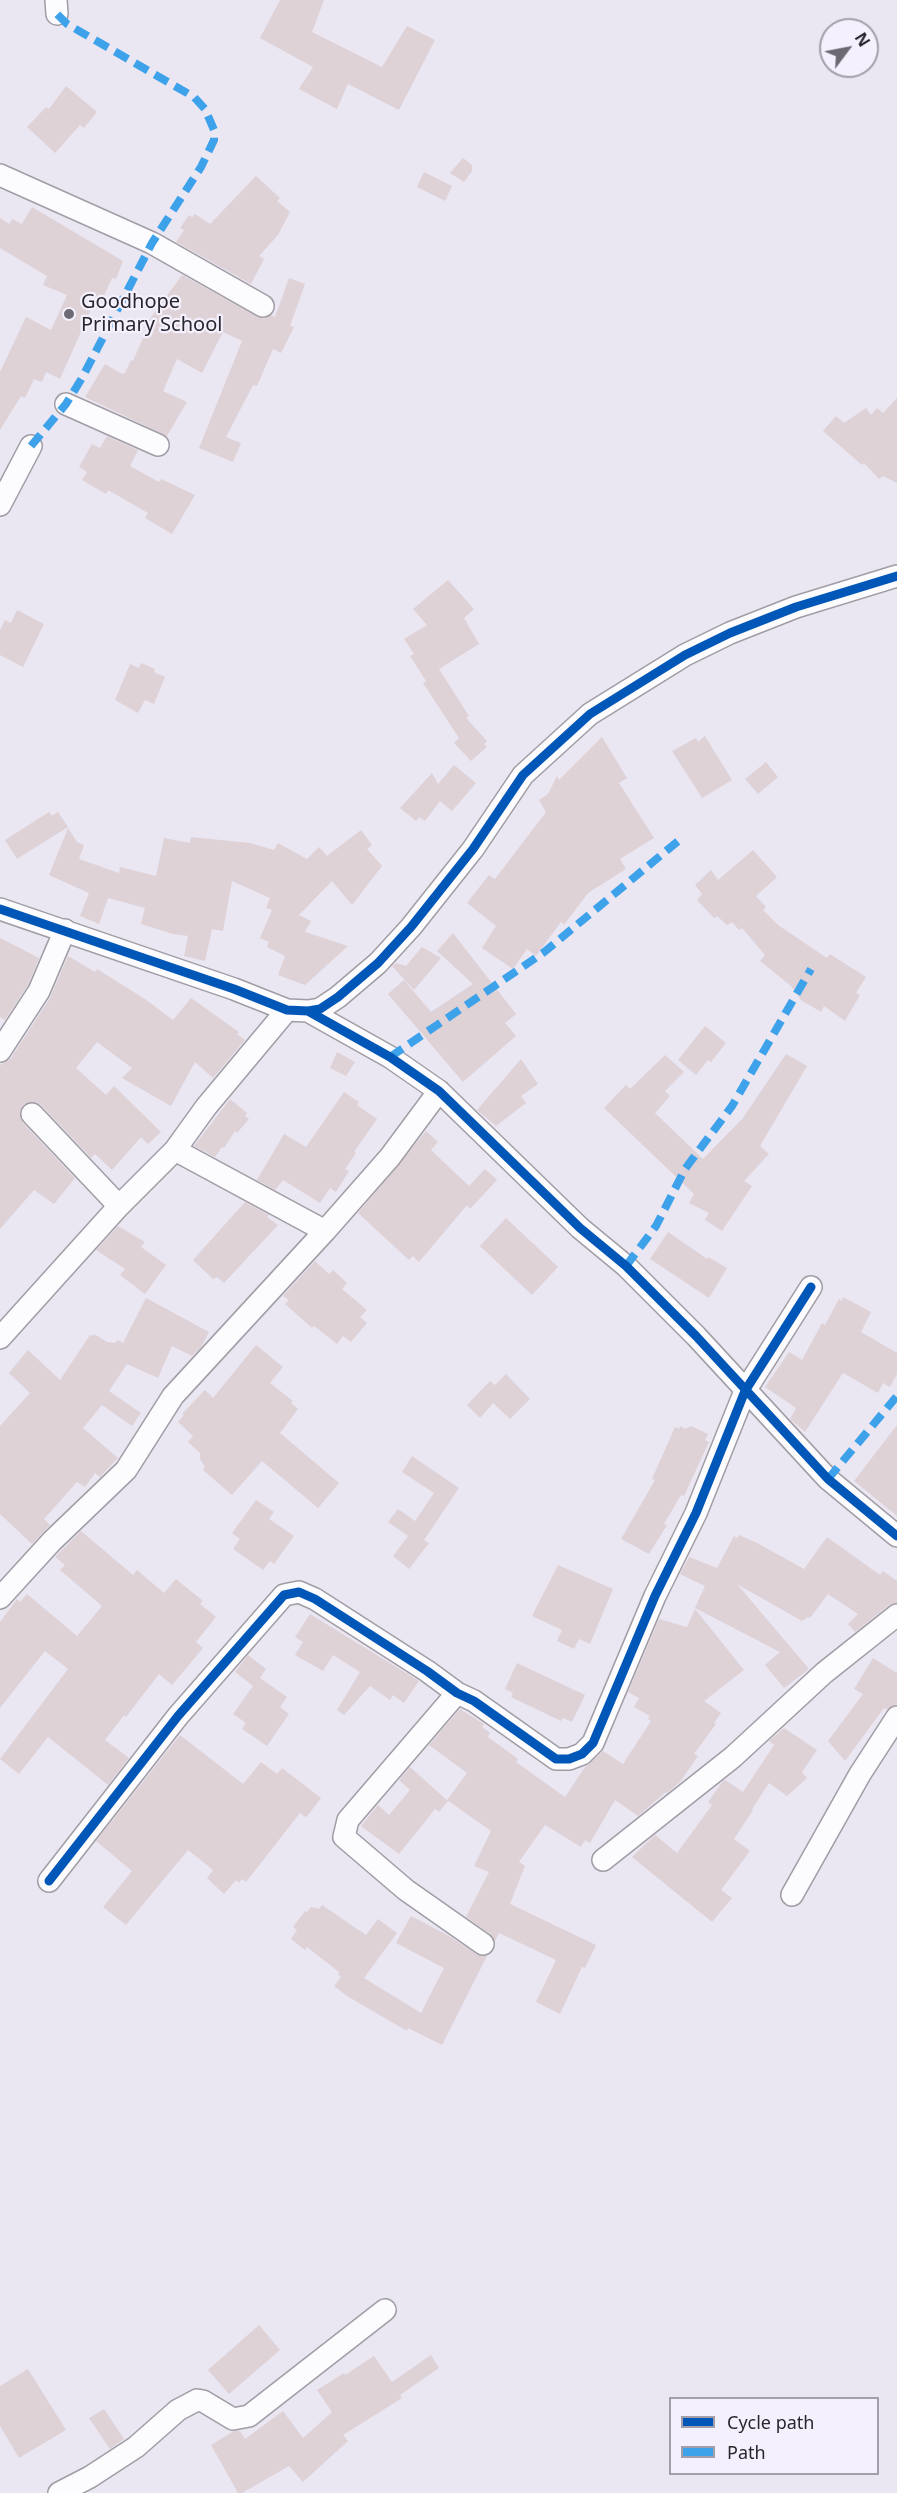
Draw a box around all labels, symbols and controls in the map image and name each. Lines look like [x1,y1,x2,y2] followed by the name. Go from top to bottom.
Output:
[819,18,879,78] north arrow
[850,28,875,51] text: N
[81,290,222,337] place label: Goodhope Primary School
[62,307,76,321] marker: Goodhope Primary School
[669,2397,879,2475] legend
[727,2410,814,2434] text: Cycle path
[727,2440,766,2464] text: Path

